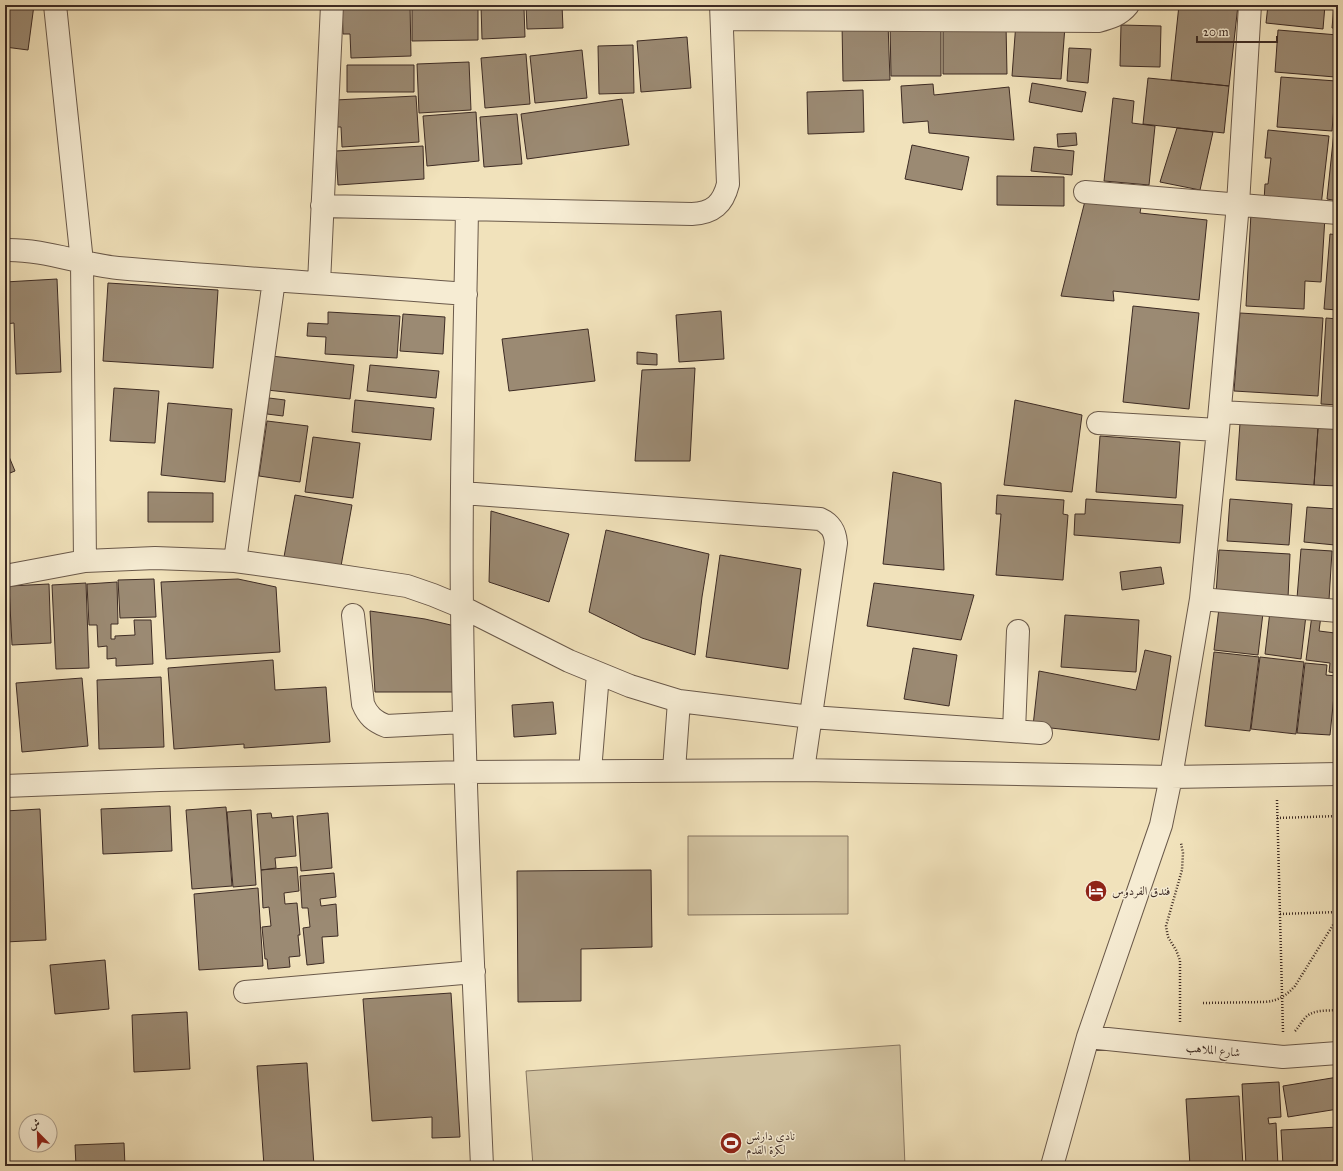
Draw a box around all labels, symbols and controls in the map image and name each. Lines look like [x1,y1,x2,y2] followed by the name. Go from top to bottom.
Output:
[1197,18,1277,44] scale bar
[1203,25,1229,39] text: 20 m
[1083,878,1109,904] hotel icon: فندق الفردوس
[1112,884,1170,899] place label: فندق الفردوس
[1185,1040,1241,1064] street label: شارع الملاهب
[18,1113,58,1153] north arrow
[27,1116,42,1132] text: ش
[746,1129,795,1161] place label: نادي دارنس لكرة القدم
[718,1130,744,1156] sports icon: نادي دارنس لكرة القدم

